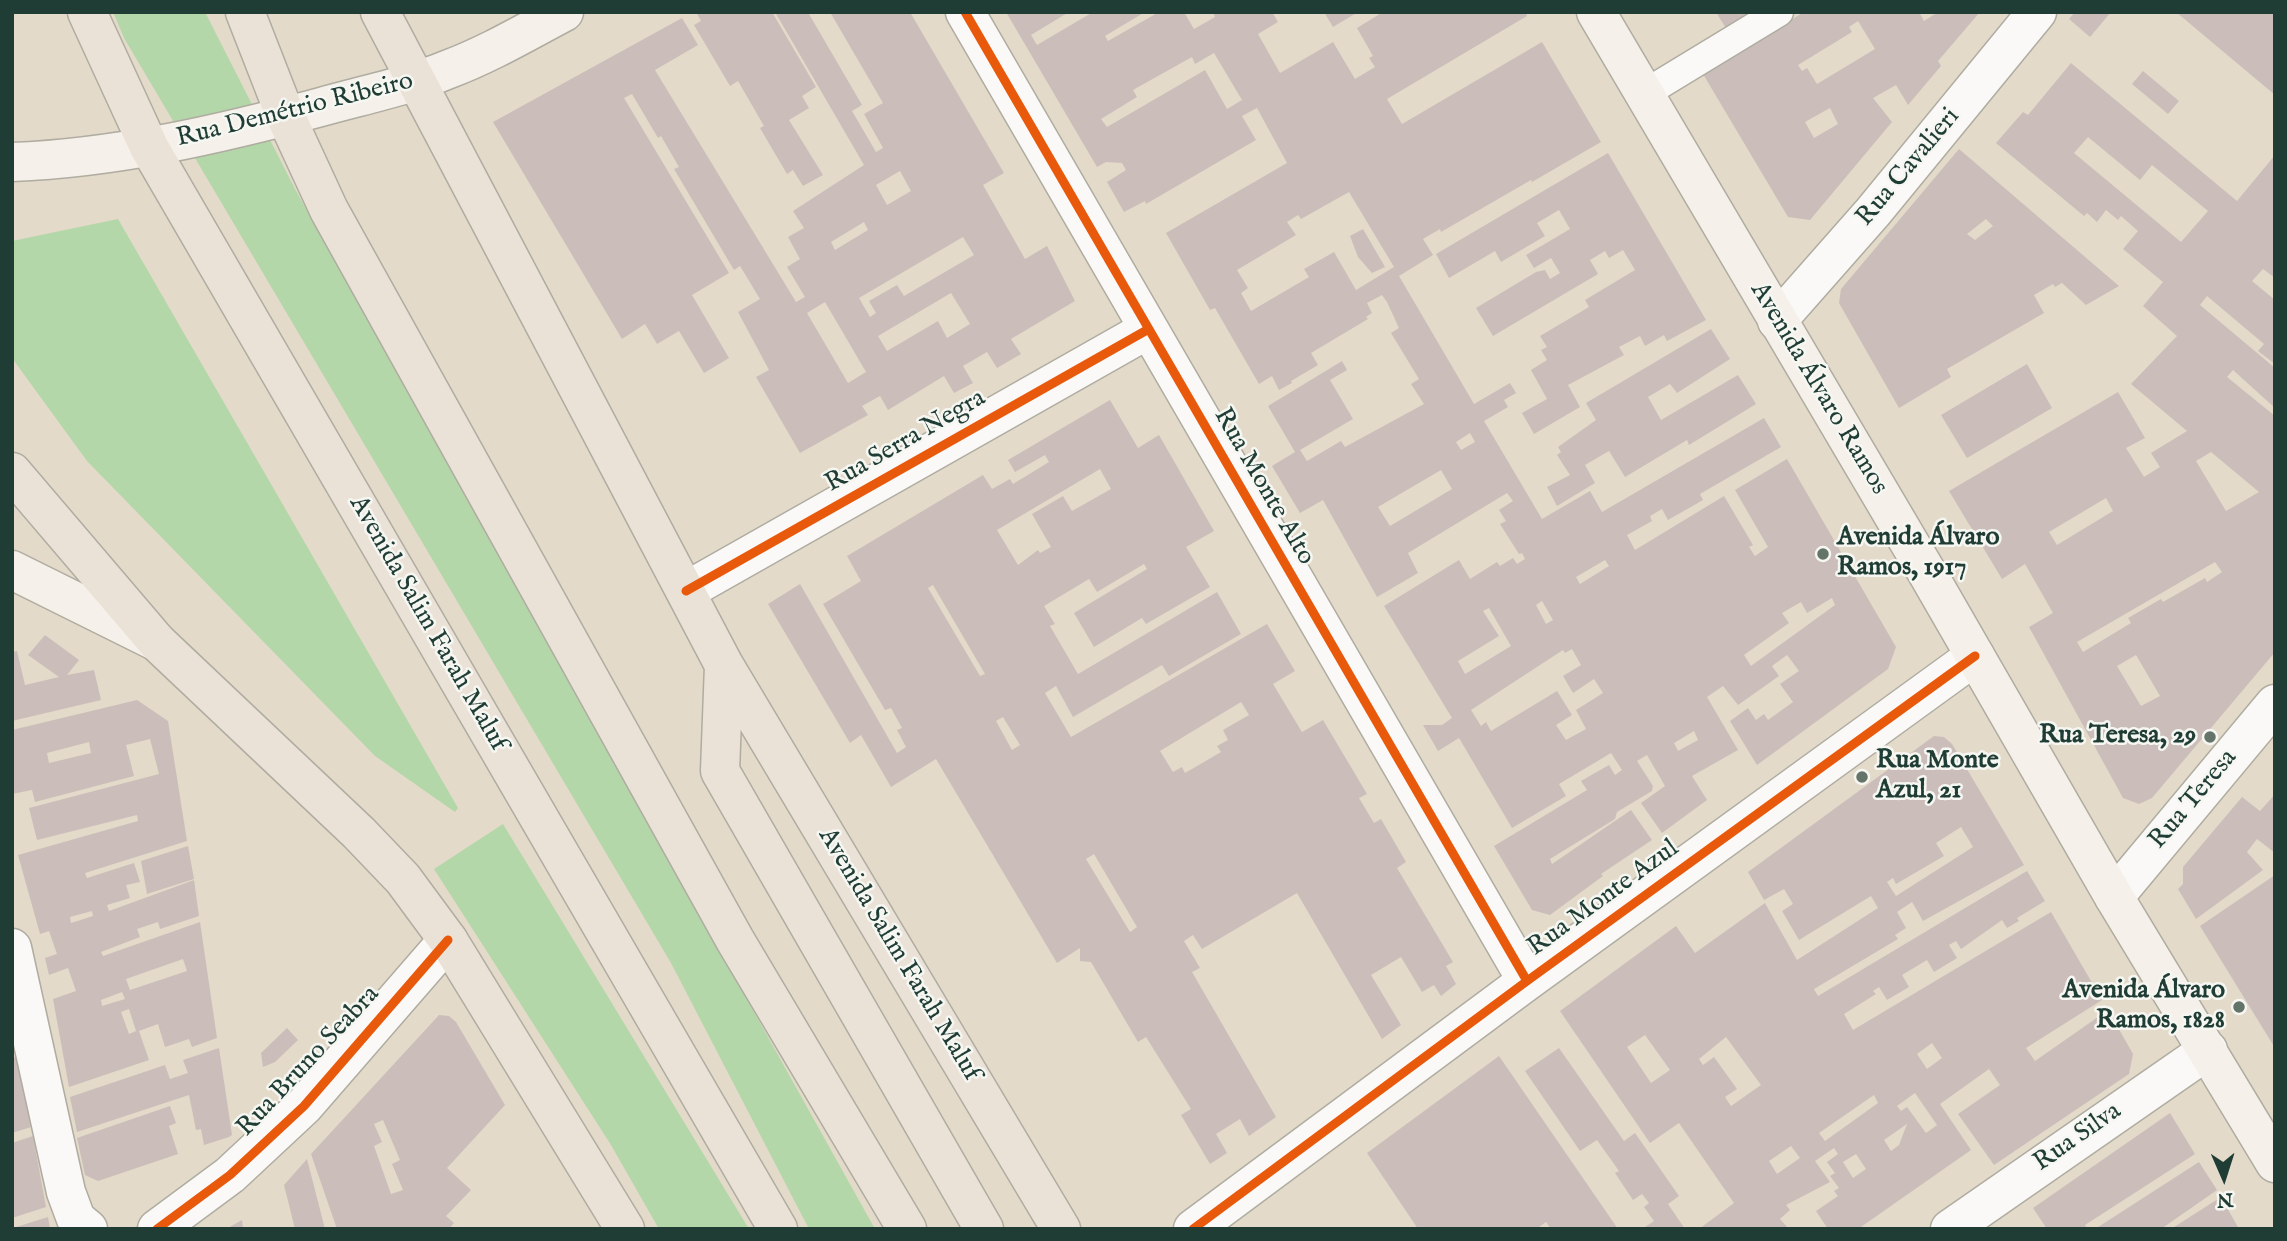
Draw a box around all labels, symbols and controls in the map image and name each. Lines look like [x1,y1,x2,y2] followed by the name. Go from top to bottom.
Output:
[174,67,416,155] street label: Rua Demétrio Ribeiro
[1851,103,1967,233] street label: Rua Cavalieri
[1742,277,1894,501] street label: Avenida Álvaro Ramos
[820,384,992,500] street label: Rua Serra Negra
[1205,403,1321,571] street label: Rua Monte Alto
[341,491,513,757] street label: Avenida Salim Farah Maluf
[1837,523,1999,584] place label: Avenida Álvaro Ramos, 1917
[1815,546,1831,562] marker: Avenida Álvaro Ramos, 1917
[2039,721,2196,753] place label: Rua Teresa, 29
[2202,729,2218,745] marker: Rua Teresa, 29
[2143,744,2245,856] street label: Rua Teresa
[1876,746,1999,808] place label: Rua Monte Azul, 21
[1854,769,1870,785] marker: Rua Monte Azul, 21
[810,823,986,1087] street label: Avenida Salim Farah Maluf
[1523,834,1685,964] street label: Rua Monte Azul
[2063,976,2225,1038] place label: Avenida Álvaro Ramos, 1828
[231,980,387,1144] street label: Rua Bruno Seabra
[2231,999,2247,1015] marker: Avenida Álvaro Ramos, 1828
[2028,1097,2128,1179] street label: Rua Silva
[2189,1143,2259,1213] north arrow
[2216,1187,2234,1211] text: N

